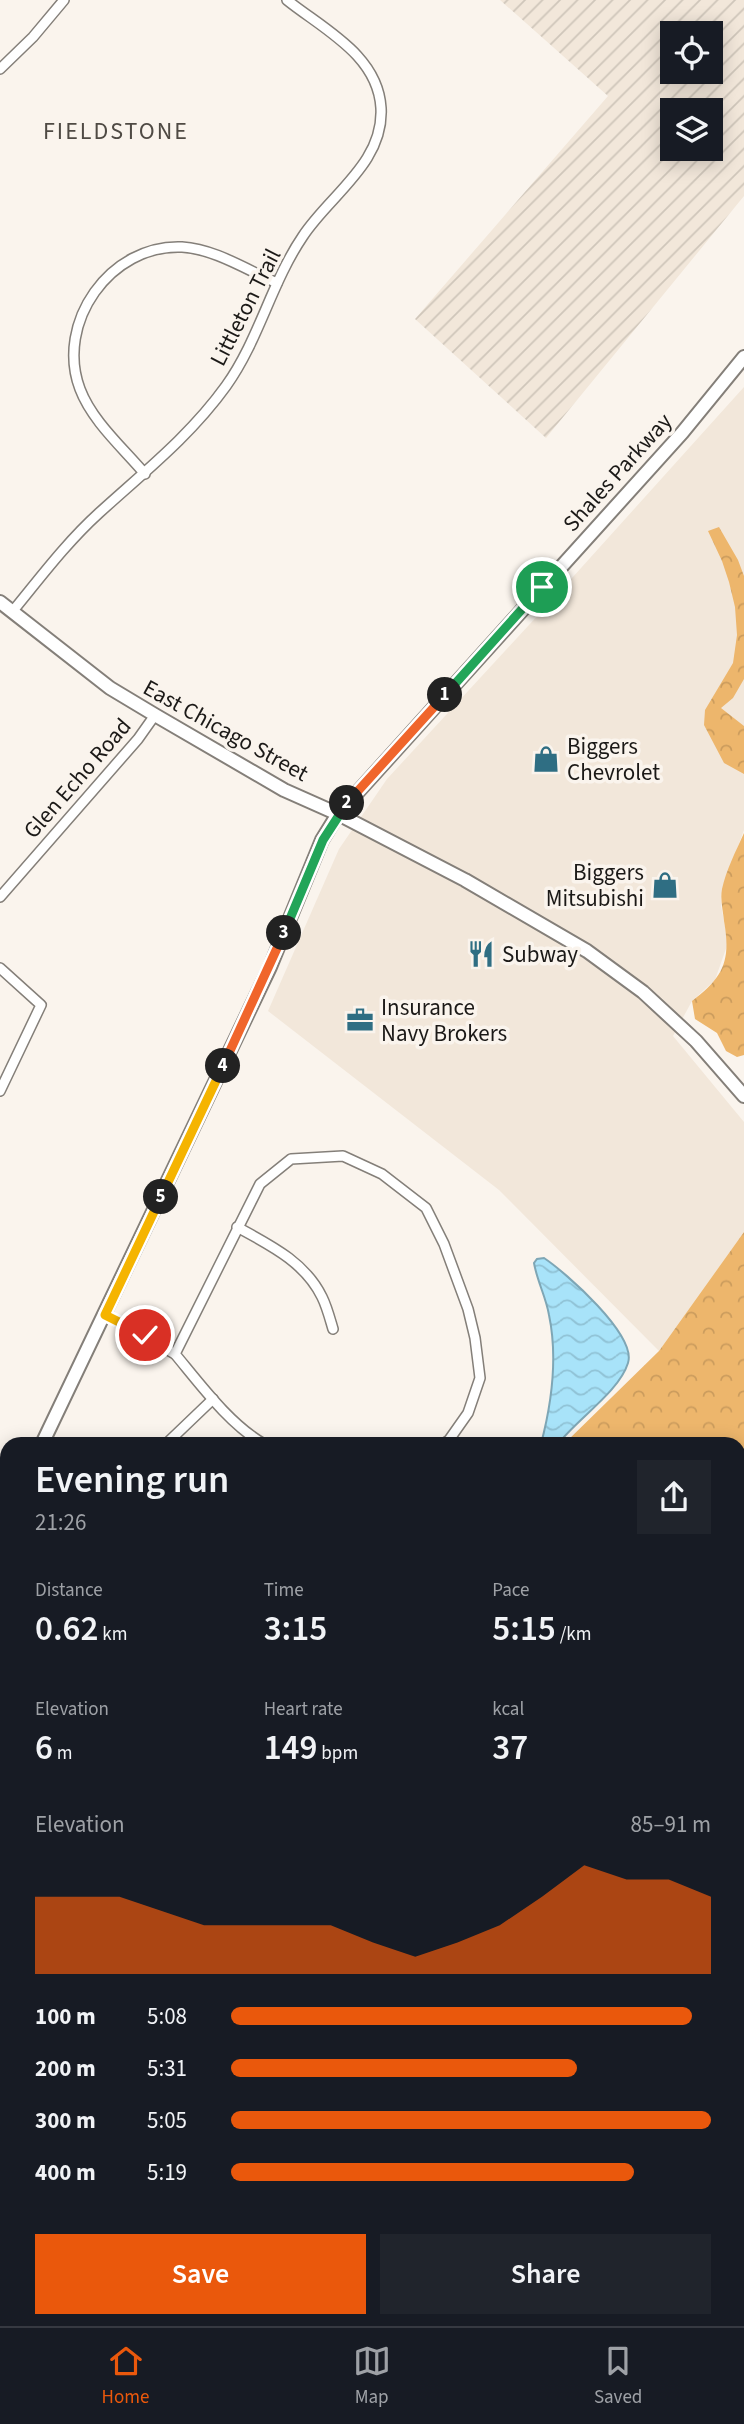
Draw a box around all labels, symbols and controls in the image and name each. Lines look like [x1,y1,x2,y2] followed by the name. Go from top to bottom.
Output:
[660,21,723,161] map controls
[660,21,723,84] button: locate
[660,98,723,161] button: layers
[43,114,189,149] district label: FIELDSTONE
[202,243,289,372] street label: Littleton Trail
[555,406,680,539] street label: Shales Parkway
[512,557,572,617] pin
[523,568,561,606] icon: arrive
[137,671,315,790] street label: East Chicago Street
[428,678,462,712] pin: 1
[439,681,450,708] text: 1
[16,711,139,846] street label: Glen Echo Road
[567,730,660,789] place label: Biggers Chevrolet
[531,744,561,774] shop icon: Biggers Chevrolet
[330,786,364,820] pin: 2
[341,789,352,816] text: 2
[546,856,644,915] place label: Biggers Mitsubishi
[650,870,680,900] shop icon: Biggers Mitsubishi
[266,916,302,950] pin: 3
[278,919,289,946] text: 3
[502,938,578,971] place label: Subway
[466,939,496,969] restaurant icon: Subway
[381,991,507,1050] place label: Insurance Navy Brokers
[345,1005,375,1035] office icon: Insurance Navy Brokers
[206,1048,241,1084] pin: 4
[217,1052,228,1079] text: 4
[144,1180,178,1214] pin: 5
[155,1183,166,1210] text: 5
[115,1305,175,1365] pin
[126,1316,164,1354] icon: check
[35,1453,229,1507] text: Evening run
[637,1460,711,1534] button: share
[35,1506,86,1539] text: 21:26
[35,1577,103,1604] text: Distance
[264,1577,304,1604] text: Time
[492,1577,530,1604] text: Pace
[35,1604,99,1654] text: 0.62
[264,1604,327,1654] text: 3:15
[492,1604,556,1654] text: 5:15
[99,1621,127,1648] text: km
[556,1621,591,1648] text: /km
[35,1696,109,1723] text: Elevation
[264,1696,343,1723] text: Heart rate
[492,1696,524,1723] text: kcal
[35,1723,53,1773] text: 6
[264,1723,318,1773] text: 149
[492,1723,528,1773] text: 37
[53,1740,73,1767] text: m
[318,1740,358,1767] text: bpm
[35,1808,125,1841] text: Elevation
[631,1808,711,1841] text: 85–91 m
[35,2000,96,2033] text: 100 m
[147,2000,187,2033] text: 5:08
[35,2052,96,2085] text: 200 m
[147,2052,187,2085] text: 5:31
[35,2104,96,2137] text: 300 m
[147,2104,187,2137] text: 5:05
[35,2156,96,2189] text: 400 m
[147,2156,187,2189] text: 5:19
[35,2234,366,2314] button: Save
[380,2234,711,2314] button: Share
[102,2342,149,2411] tab: Home
[353,2342,391,2411] tab: Map
[594,2342,642,2411] tab: Saved

